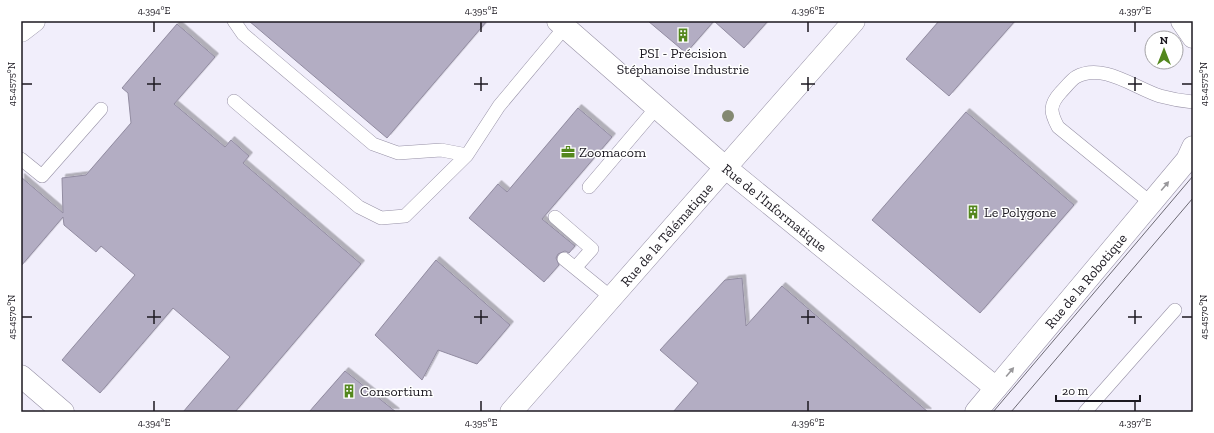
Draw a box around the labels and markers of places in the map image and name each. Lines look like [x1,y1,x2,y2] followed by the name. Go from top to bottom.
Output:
[675,27,691,43] building icon: PSI - Précision Stéphanoise Industrie
[617,45,750,78] place label: PSI - Précision Stéphanoise Industrie
[560,144,576,160] office icon: Zoomacom
[579,144,646,161] place label: Zoomacom
[965,204,981,220] building icon: Le Polygone
[984,204,1057,221] place label: Le Polygone
[341,383,357,399] building icon: Consortium
[360,383,433,400] place label: Consortium

